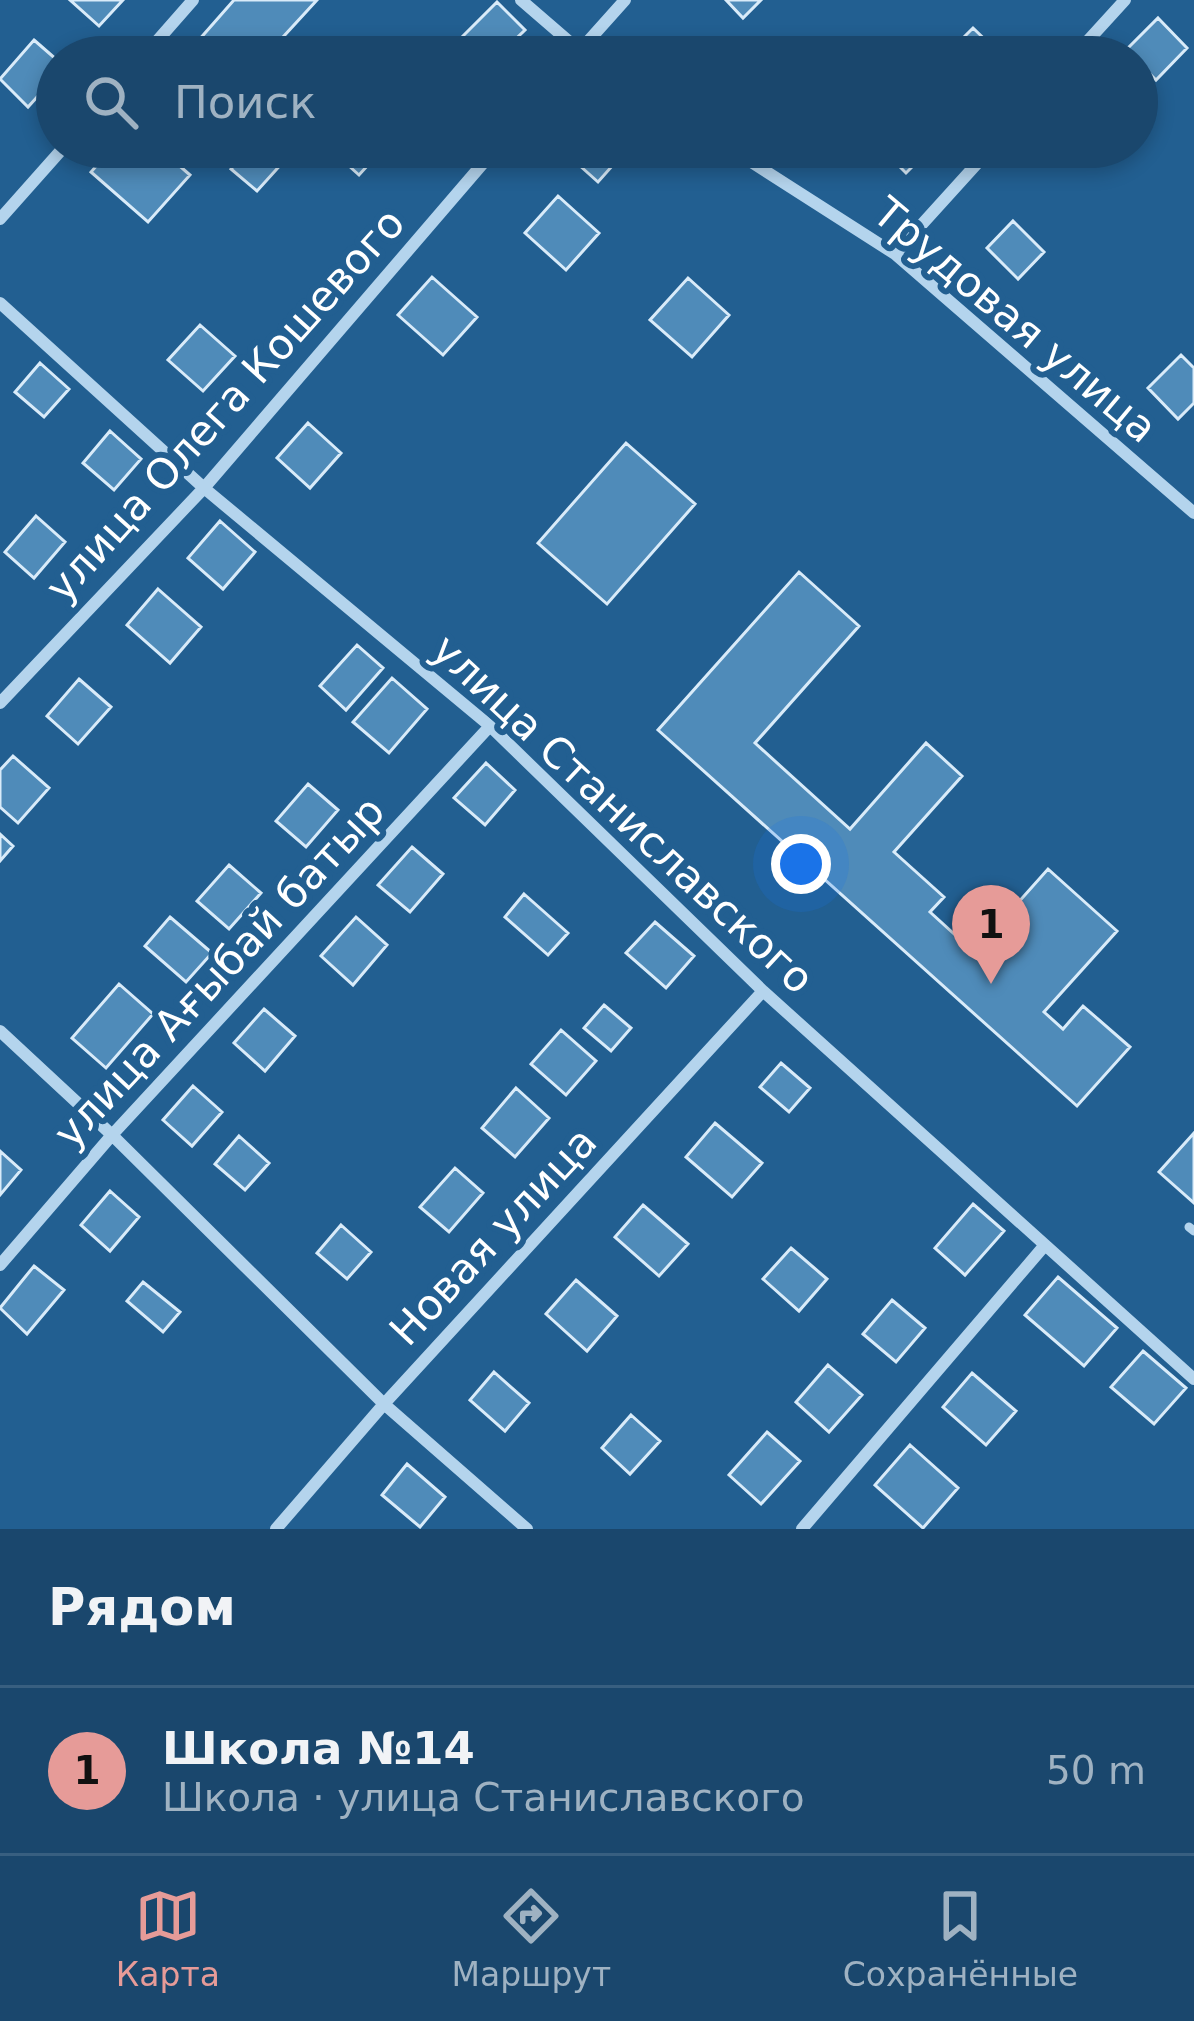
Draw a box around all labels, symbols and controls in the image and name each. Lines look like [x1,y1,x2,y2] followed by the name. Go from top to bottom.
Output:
[36,36,1158,168] search box
[78,69,144,135] icon: search
[174,76,317,129] text: Поиск
[863,187,1166,453] street label: Трудовая улица
[36,199,414,611] street label: улица Олега Кошевого
[422,624,824,1004] street label: улица Станиславского
[44,787,394,1157] street label: улица Ағыбай батыр
[771,834,831,894] your location
[952,885,1030,984] pin: 1
[380,1117,606,1355] street label: Новая улица
[48,1578,236,1637] text: Рядом
[162,1722,475,1775] text: Школа №14
[73,1748,101,1793] text: 1
[1046,1748,1146,1793] text: 50 m
[162,1775,805,1820] text: Школа · улица Станиславского
[116,1883,220,1994] tab: Карта
[452,1883,611,1994] tab: Маршрут
[843,1883,1078,1994] tab: Сохранённые

